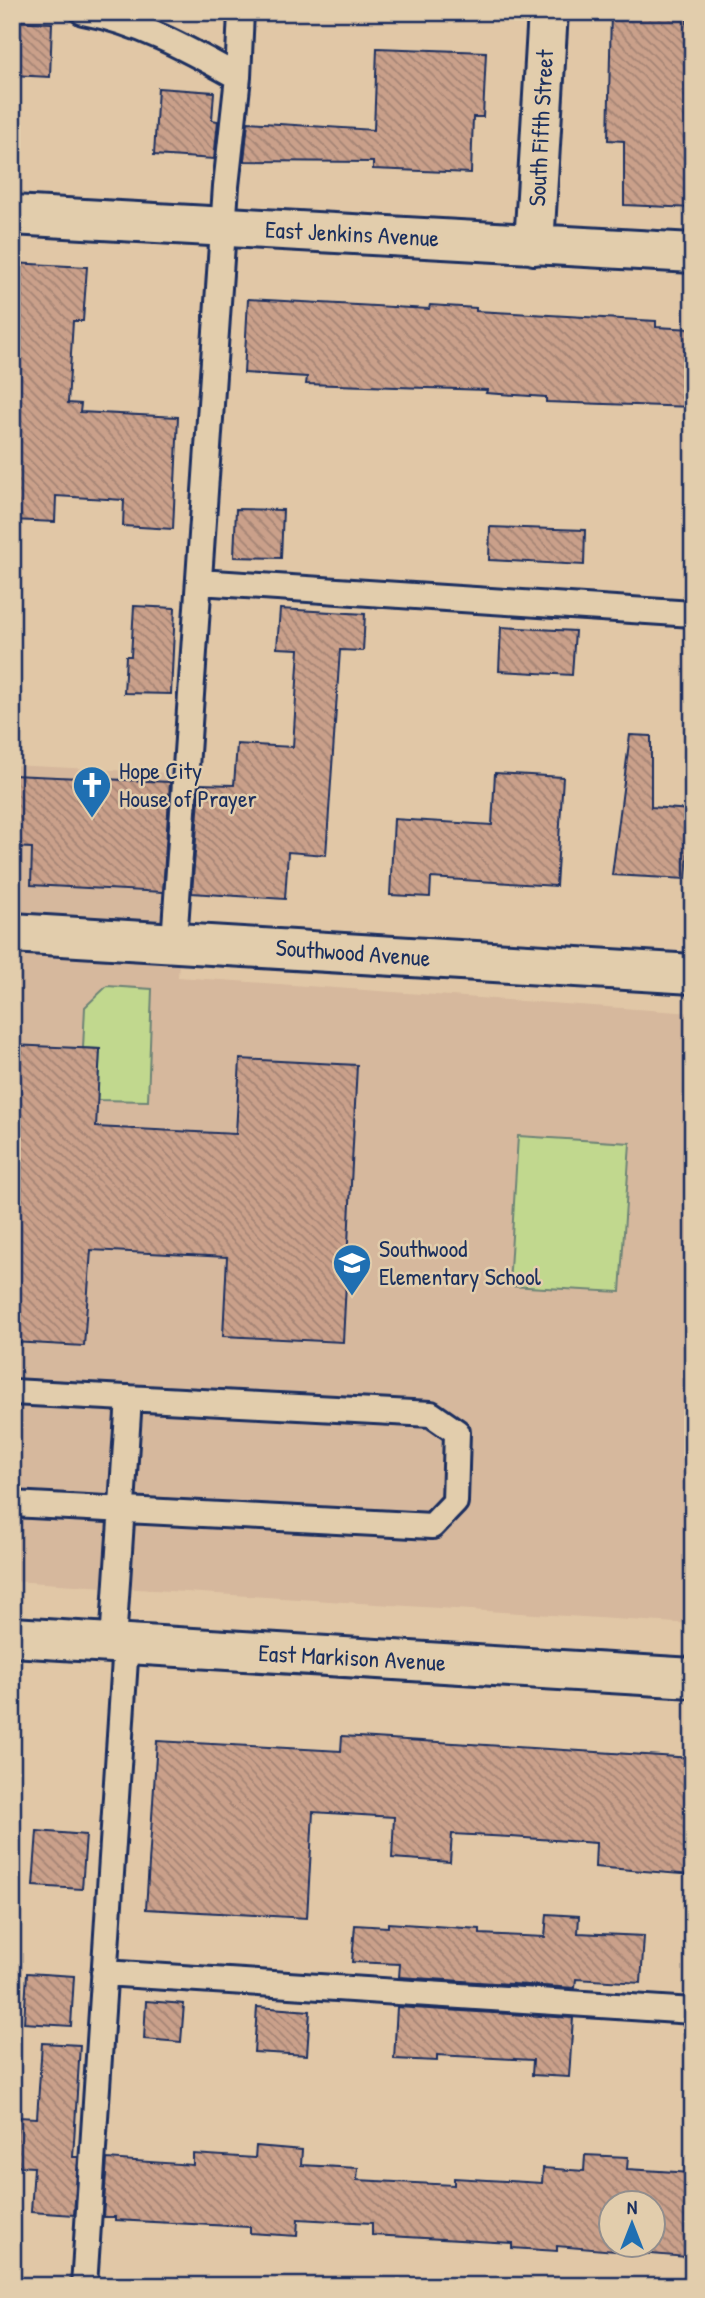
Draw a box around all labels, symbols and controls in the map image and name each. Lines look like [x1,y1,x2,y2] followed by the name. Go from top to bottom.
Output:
[520,48,560,207] street label: South Fifth Street
[264,212,440,254] street label: East Jenkins Avenue
[119,754,257,814] place label: Hope City House of Prayer
[71,764,113,819] church icon: Hope City House of Prayer
[275,931,432,973] street label: Southwood Avenue
[379,1232,542,1292] place label: Southwood Elementary School
[331,1242,373,1297] school or university icon: Southwood Elementary School
[258,1636,447,1678] street label: East Markison Avenue
[596,2190,666,2260] north arrow
[627,2194,637,2220] text: N

